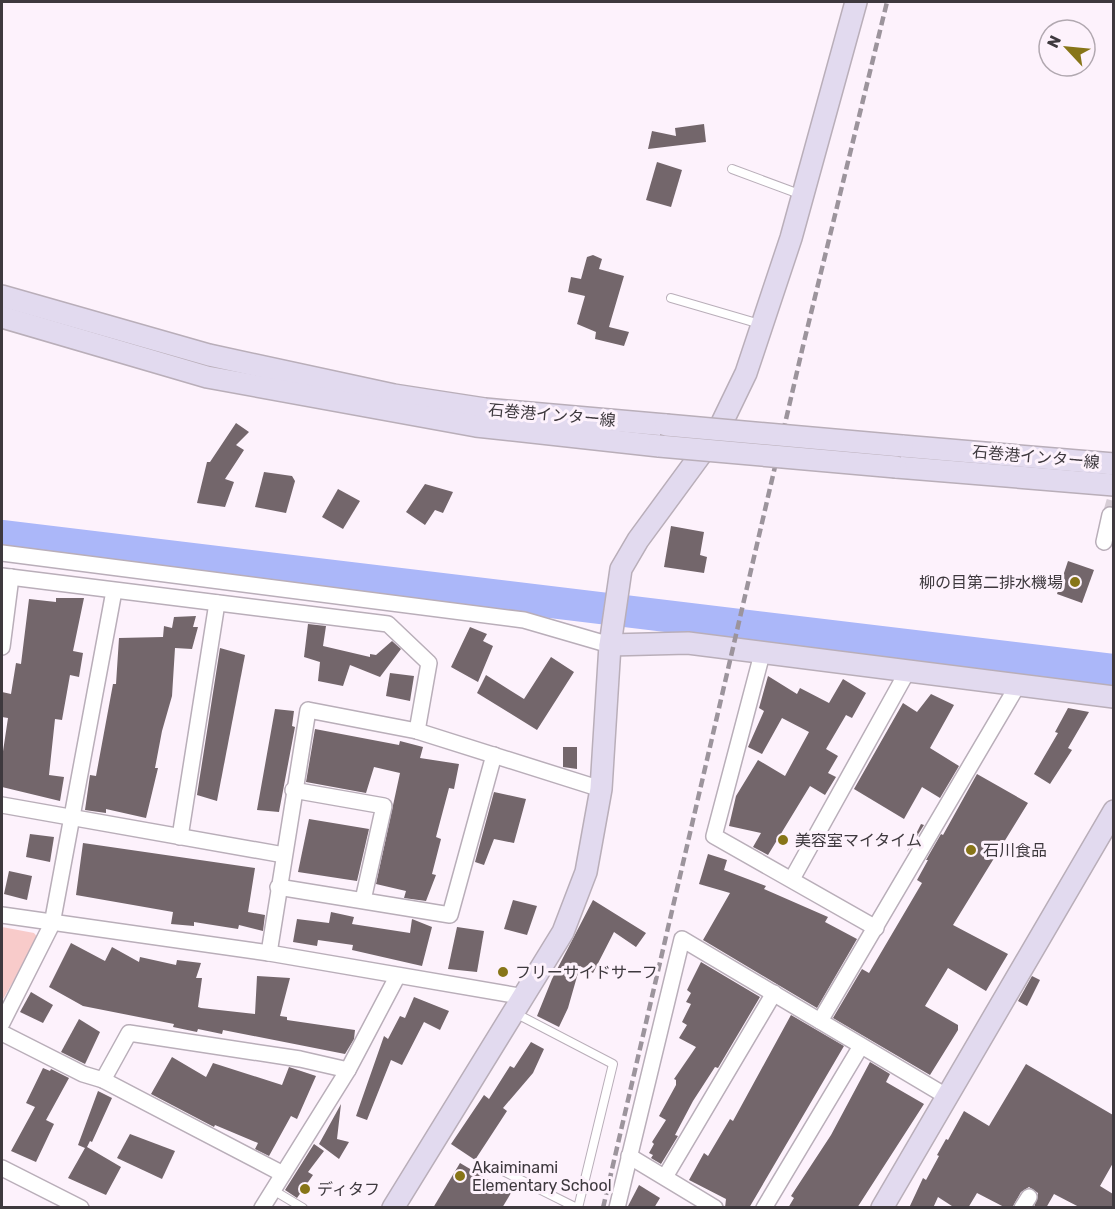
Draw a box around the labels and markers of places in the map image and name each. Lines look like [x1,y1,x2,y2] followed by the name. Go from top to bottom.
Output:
[919,573,1063,592] place label: 柳の目第二排水機場
[1068,575,1082,589] marker: 柳の目第二排水機場
[795,831,922,850] place label: 美容室マイタイム
[776,833,790,847] marker: 美容室マイタイム
[983,841,1047,860] place label: 石川食品
[964,843,978,857] marker: 石川食品
[515,963,658,982] place label: フリーサイドサーフ
[496,965,510,979] marker: フリーサイドサーフ
[472,1158,612,1195] place label: Akaiminami Elementary School
[453,1169,467,1183] marker: Akaiminami Elementary School
[317,1180,380,1199] place label: ディタフ
[298,1182,312,1196] marker: ディタフ

